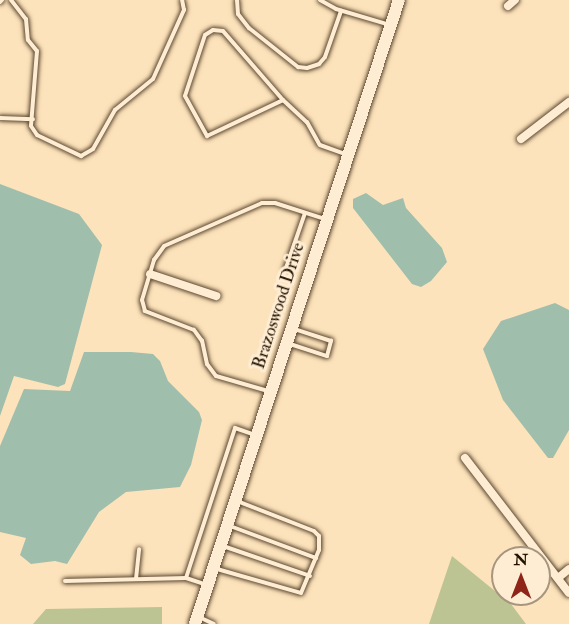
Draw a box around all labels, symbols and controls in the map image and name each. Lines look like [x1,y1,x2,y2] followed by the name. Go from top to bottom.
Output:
[248,240,310,372] street label: Brazoswood Drive
[491,546,551,606] north arrow
[514,550,528,570] text: N

